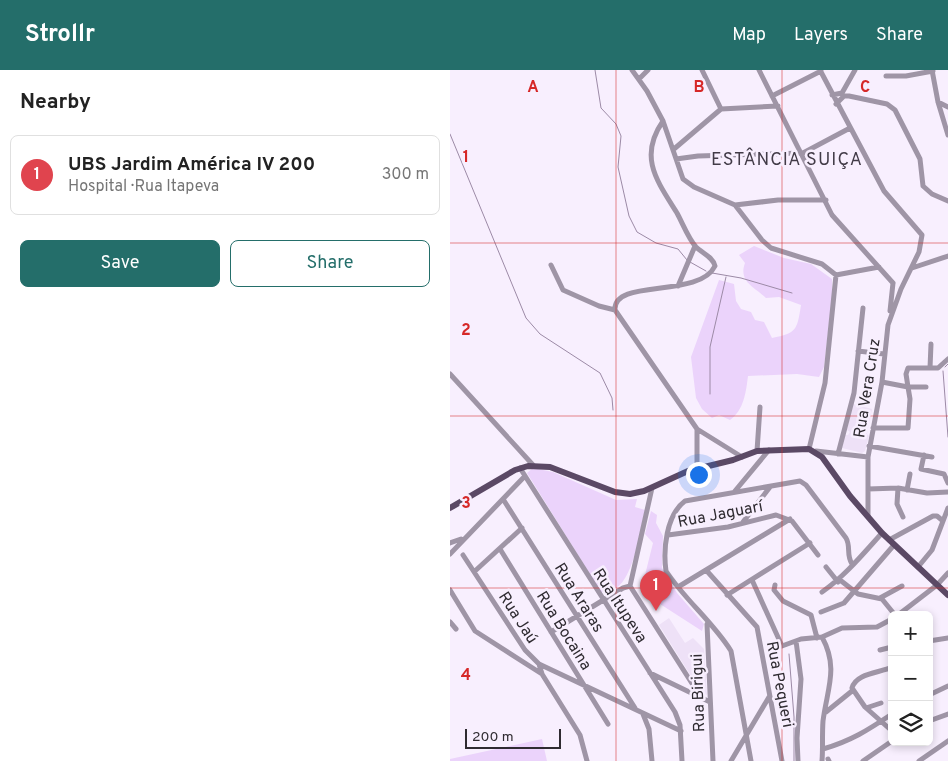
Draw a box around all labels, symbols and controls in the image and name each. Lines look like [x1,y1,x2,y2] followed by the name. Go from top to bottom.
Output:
[25,20,95,50] text: Strollr
[732,24,766,47] text: Map
[794,24,848,47] text: Layers
[876,24,923,47] text: Share
[527,78,539,98] text: A
[693,78,705,98] text: B
[860,78,870,98] text: C
[20,89,91,116] text: Nearby
[711,147,863,172] district label: ESTÂNCIA SUIÇA
[463,148,469,168] text: 1
[68,153,315,177] text: UBS Jardim América IV 200
[34,165,40,185] text: 1
[382,165,429,185] text: 300 m
[68,177,219,197] text: Hospital · Rua Itapeva
[20,240,220,287] button: Save
[230,240,430,287] button: Share
[461,321,471,341] text: 2
[850,337,886,439] street label: Rua Vera Cruz
[686,462,712,488] your location
[461,494,471,514] text: 3
[676,497,766,533] street label: Rua Jaguarí
[549,560,608,637] street label: Rua Araras
[588,565,651,647] street label: Rua Itupeva
[640,570,672,611] pin: 1
[493,588,541,648] street label: Rua Jaú
[531,588,595,674] street label: Rua Bocaina
[888,611,933,746] map controls
[888,611,933,656] button: +
[761,639,797,729] street label: Rua Pequeri
[688,653,710,733] street label: Rua Birigui
[888,656,933,701] button: −
[461,666,471,686] text: 4
[888,701,933,746] button: layers
[465,726,561,749] scale bar
[472,729,514,746] text: 200 m

